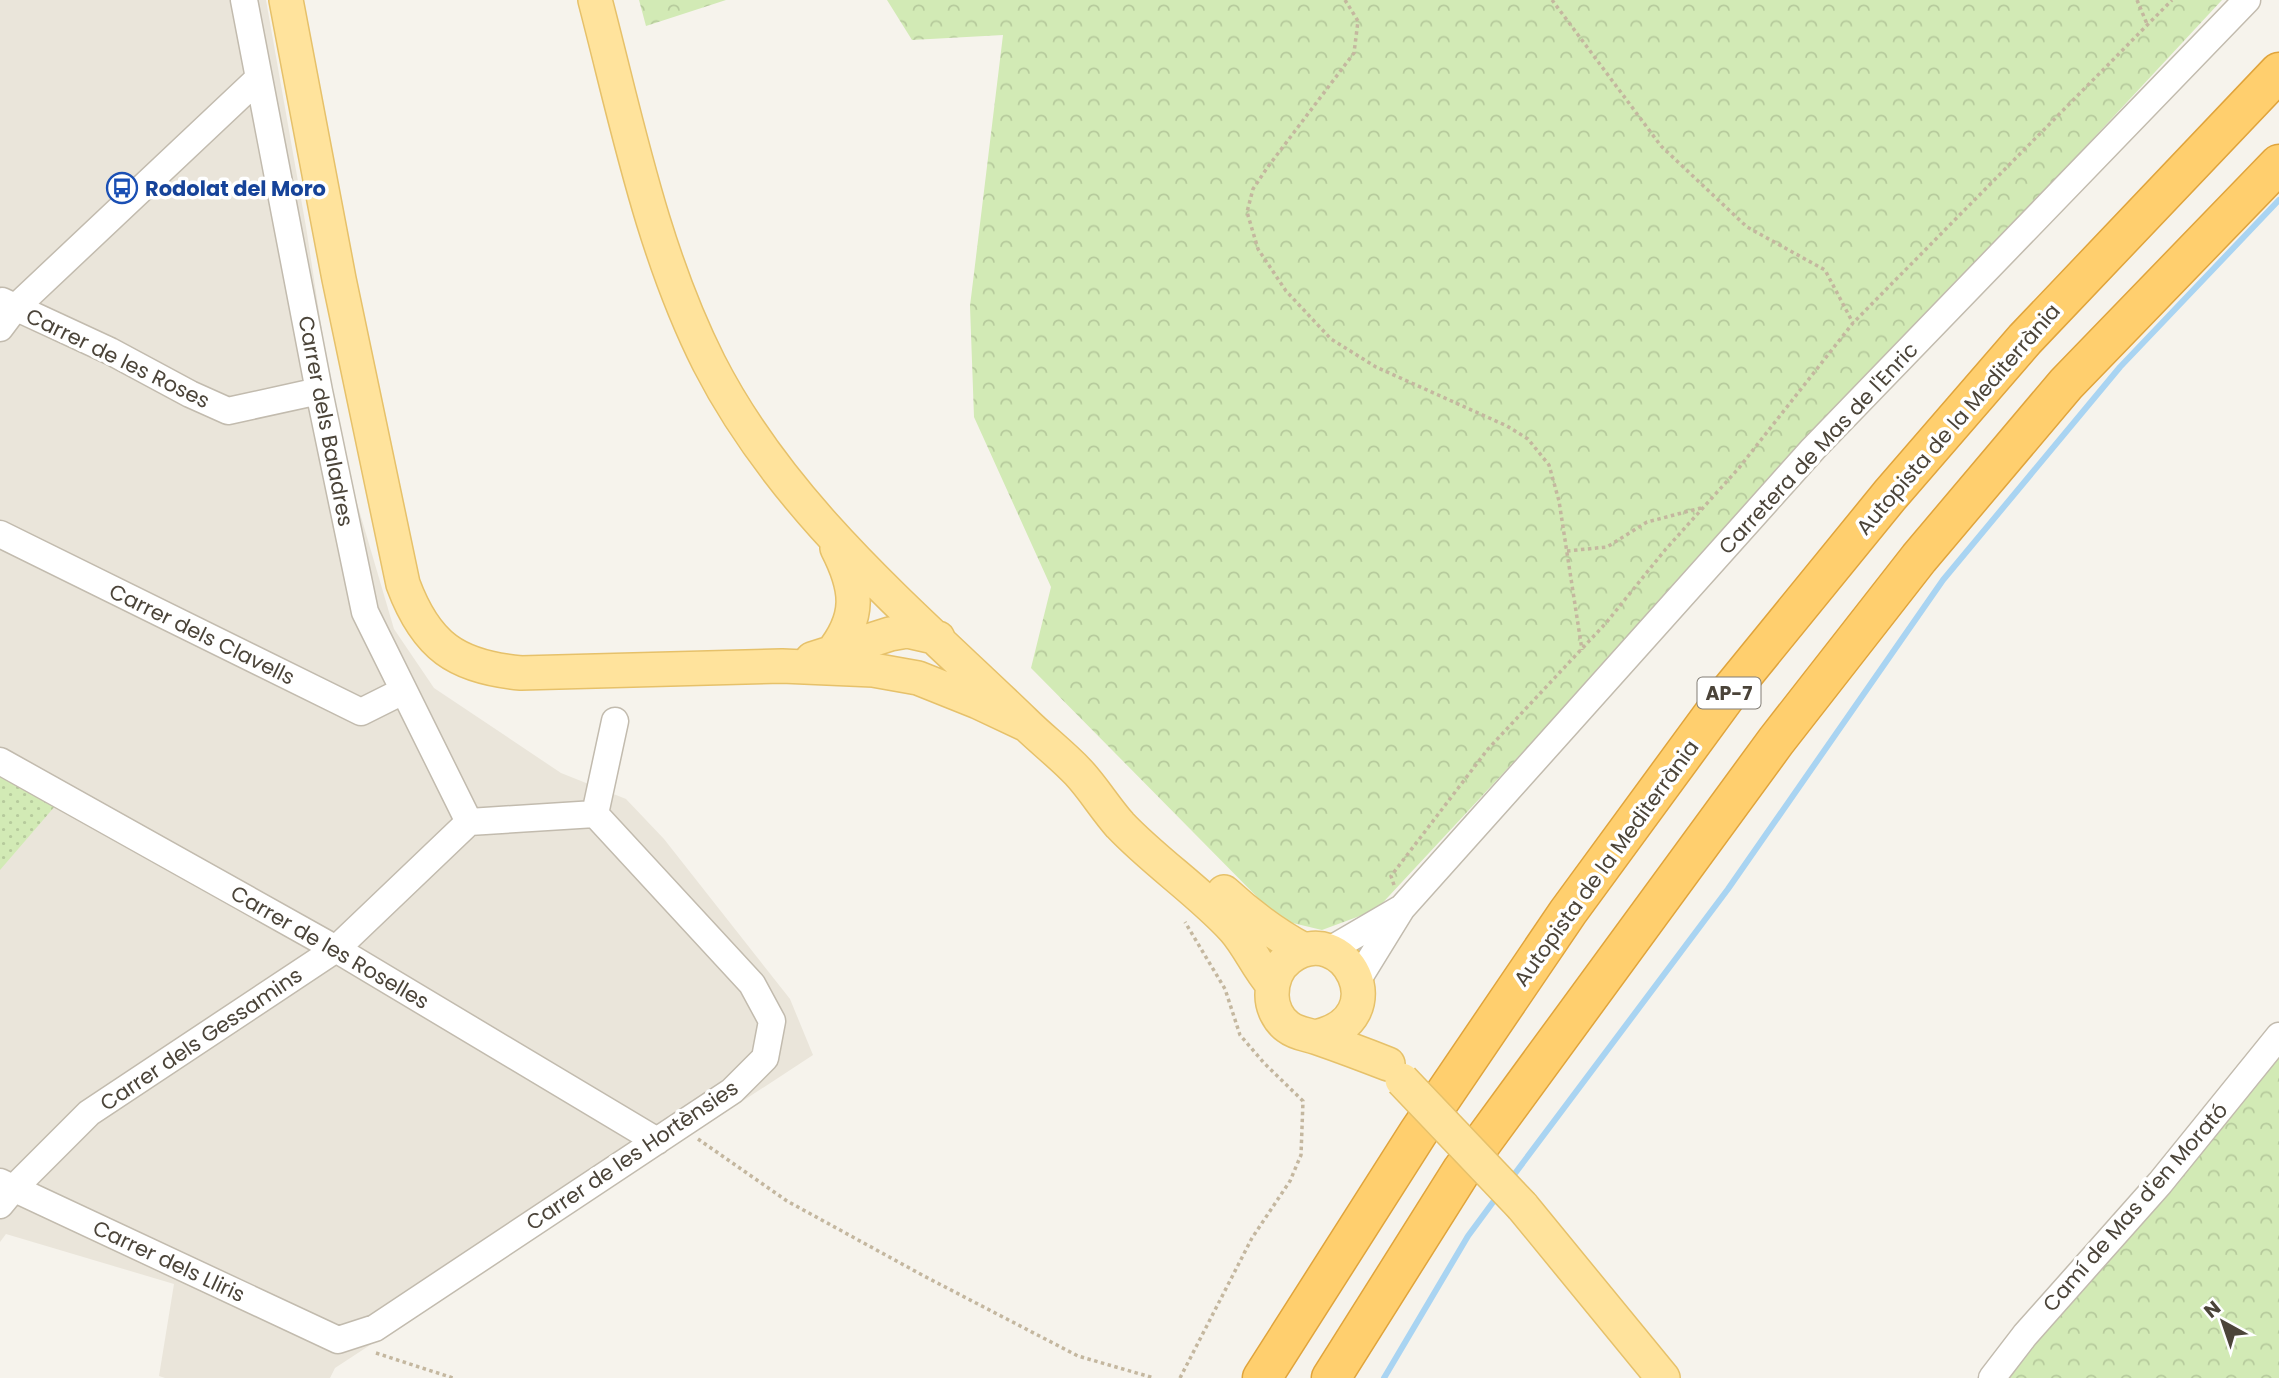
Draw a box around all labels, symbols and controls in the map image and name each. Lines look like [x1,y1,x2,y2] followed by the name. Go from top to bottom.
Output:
[105,171,139,205] bus stop icon: Rodolat del Moro
[145,174,326,203] place label: Rodolat del Moro
[1849,297,2067,541] street label: Autopista de la Mediterrània
[21,301,215,415] street label: Carrer de les Roses
[291,313,361,529] street label: Carrer dels Baladres
[1712,336,1924,560] street label: Carretera de Mas de l'Enric
[104,576,300,692] street label: Carrer dels Clavells
[1698,678,1760,708] road number: AP-7
[1507,734,1705,992] street label: Autopista de la Mediterrània
[225,878,435,1016] street label: Carrer de les Roselles
[94,960,308,1118] street label: Carrer dels Gessamins
[520,1073,744,1237] street label: Carrer de les Hortènsies
[2036,1096,2234,1318] street label: Camí de Mas d'en Morató
[88,1213,250,1309] street label: Carrer dels Lliris
[2188,1287,2258,1357] north arrow
[2198,1294,2227,1324] text: N

